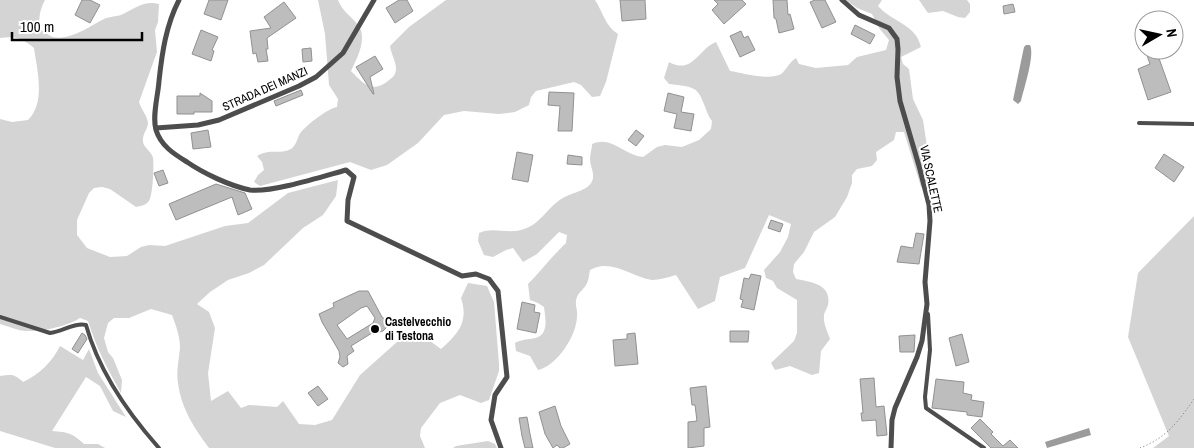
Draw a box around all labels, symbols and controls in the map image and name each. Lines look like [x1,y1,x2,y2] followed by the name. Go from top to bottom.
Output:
[12,10,142,42] scale bar
[1134,10,1184,60] north arrow
[20,16,54,37] text: 100 m
[1162,27,1181,38] text: N
[220,63,310,115] street label: STRADA DEI MANZI
[916,144,946,214] street label: VIA SCALETTE
[385,314,451,344] place label: Castelvecchio di Testona
[369,323,381,335] marker: Castelvecchio di Testona

